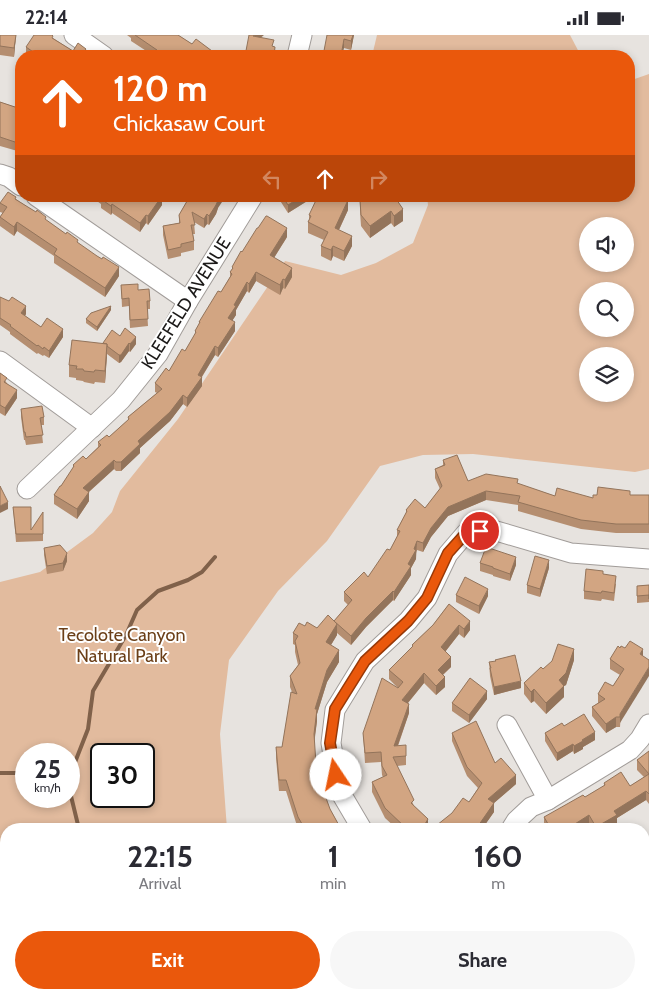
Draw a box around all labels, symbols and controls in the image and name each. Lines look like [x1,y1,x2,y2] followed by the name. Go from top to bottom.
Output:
[25,6,68,29] text: 22:14
[113,67,207,110] text: 120 m
[30,70,95,135] icon: ahead
[113,110,265,137] text: Chickasaw Court
[258,165,286,193] icon: left
[311,165,339,193] icon: ahead
[364,165,392,193] icon: right
[579,217,634,402] map controls
[579,217,634,272] button: sound
[137,233,235,373] street label: KLEEFELD AVENUE
[579,282,634,337] button: search
[579,347,634,402] button: layers
[459,510,501,552] pin
[466,517,494,545] icon: arrive
[59,624,185,667] park label: Tecolote Canyon Natural Park
[90,743,155,808] speed limit sign: 30
[309,748,361,800] position arrow
[34,754,61,784] text: 25
[34,780,61,795] text: km/h
[127,838,193,875] text: 22:15
[328,838,339,875] text: 1
[474,838,523,875] text: 160
[139,874,181,893] text: Arrival
[320,874,346,893] text: min
[491,874,505,893] text: m
[15,931,320,989] button: Exit
[330,931,635,989] button: Share

